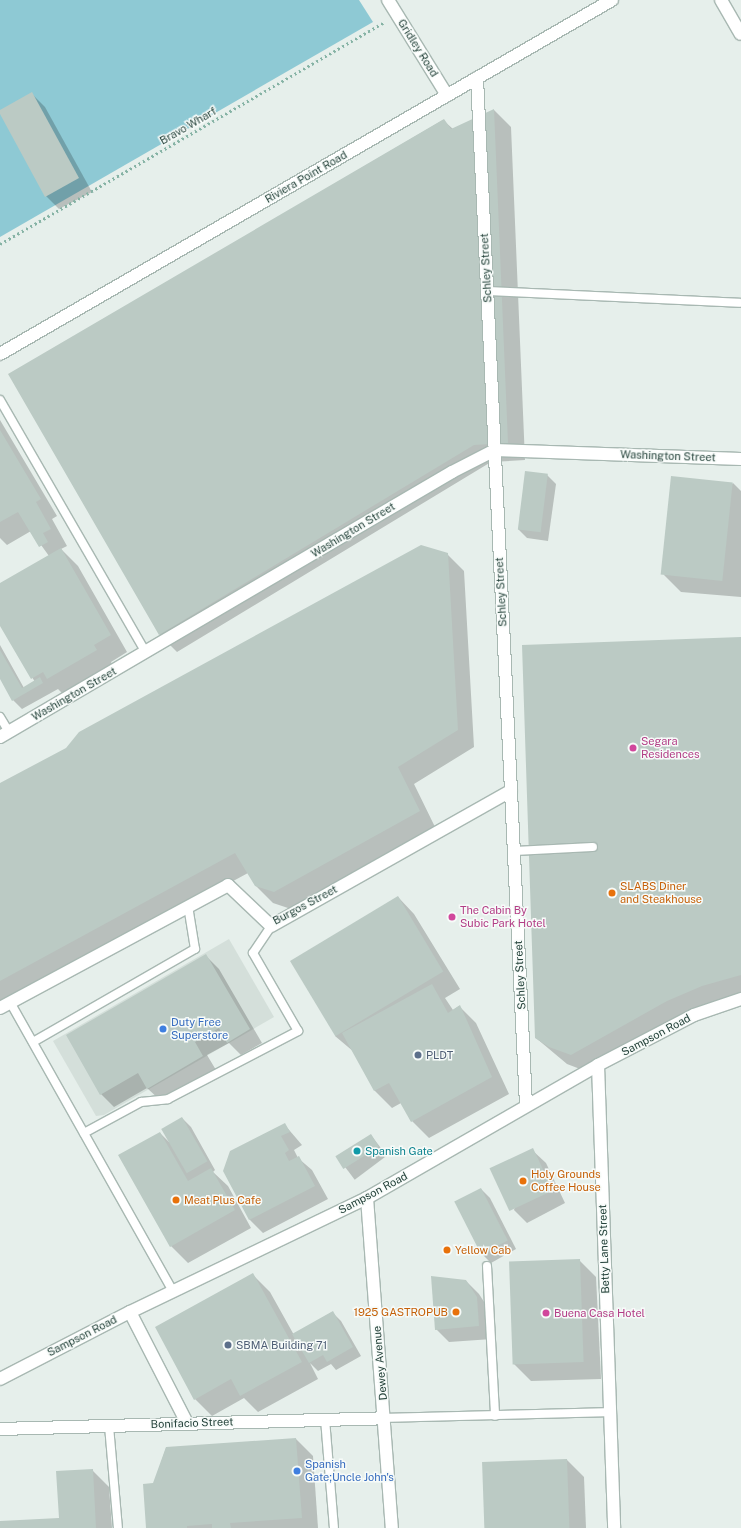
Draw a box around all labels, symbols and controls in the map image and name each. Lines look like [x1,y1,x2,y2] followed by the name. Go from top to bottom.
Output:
[395,17,441,79] street label: Gridley Road
[157,104,219,148] street label: Bravo Wharf
[263,148,349,206] street label: Riviera Point Road
[478,233,494,303] street label: Schley Street
[620,448,716,464] street label: Washington Street
[309,500,397,560] street label: Washington Street
[493,557,509,627] street label: Schley Street
[29,664,119,724] street label: Washington Street
[641,735,700,761] place label: Segara Residences
[628,743,638,753] marker: Segara Residences
[620,880,702,906] place label: SLABS Diner and Steakhouse
[270,882,340,928] street label: Burgos Street
[607,888,617,898] marker: SLABS Diner and Steakhouse
[460,904,546,930] place label: The Cabin By Subic Park Hotel
[447,912,457,922] marker: The Cabin By Subic Park Hotel
[512,940,528,1010] street label: Schley Street
[619,1011,693,1059] street label: Sampson Road
[171,1016,228,1042] place label: Duty Free Superstore
[158,1024,168,1034] marker: Duty Free Superstore
[426,1048,453,1062] place label: PLDT
[413,1050,423,1060] marker: PLDT
[365,1144,433,1158] place label: Spanish Gate
[352,1146,362,1156] marker: Spanish Gate
[531,1168,601,1194] place label: Holy Grounds Coffee House
[336,1169,410,1217] street label: Sampson Road
[518,1176,528,1186] marker: Holy Grounds Coffee House
[184,1193,261,1207] place label: Meat Plus Cafe
[171,1195,181,1205] marker: Meat Plus Cafe
[596,1204,612,1294] street label: Betty Lane Street
[455,1243,511,1257] place label: Yellow Cab
[442,1245,452,1255] marker: Yellow Cab
[353,1305,448,1319] place label: 1925 GASTROPUB
[554,1306,645,1320] place label: Buena Casa Hotel
[451,1307,461,1317] marker: 1925 GASTROPUB
[541,1308,551,1318] marker: Buena Casa Hotel
[45,1313,119,1359] street label: Sampson Road
[370,1325,390,1401] street label: Dewey Avenue
[236,1338,327,1352] place label: SBMA Building 71
[223,1340,233,1350] marker: SBMA Building 71
[150,1415,234,1431] street label: Bonifacio Street
[305,1458,394,1484] place label: Spanish Gate;Uncle John's
[292,1466,302,1476] marker: Spanish Gate;Uncle John's

